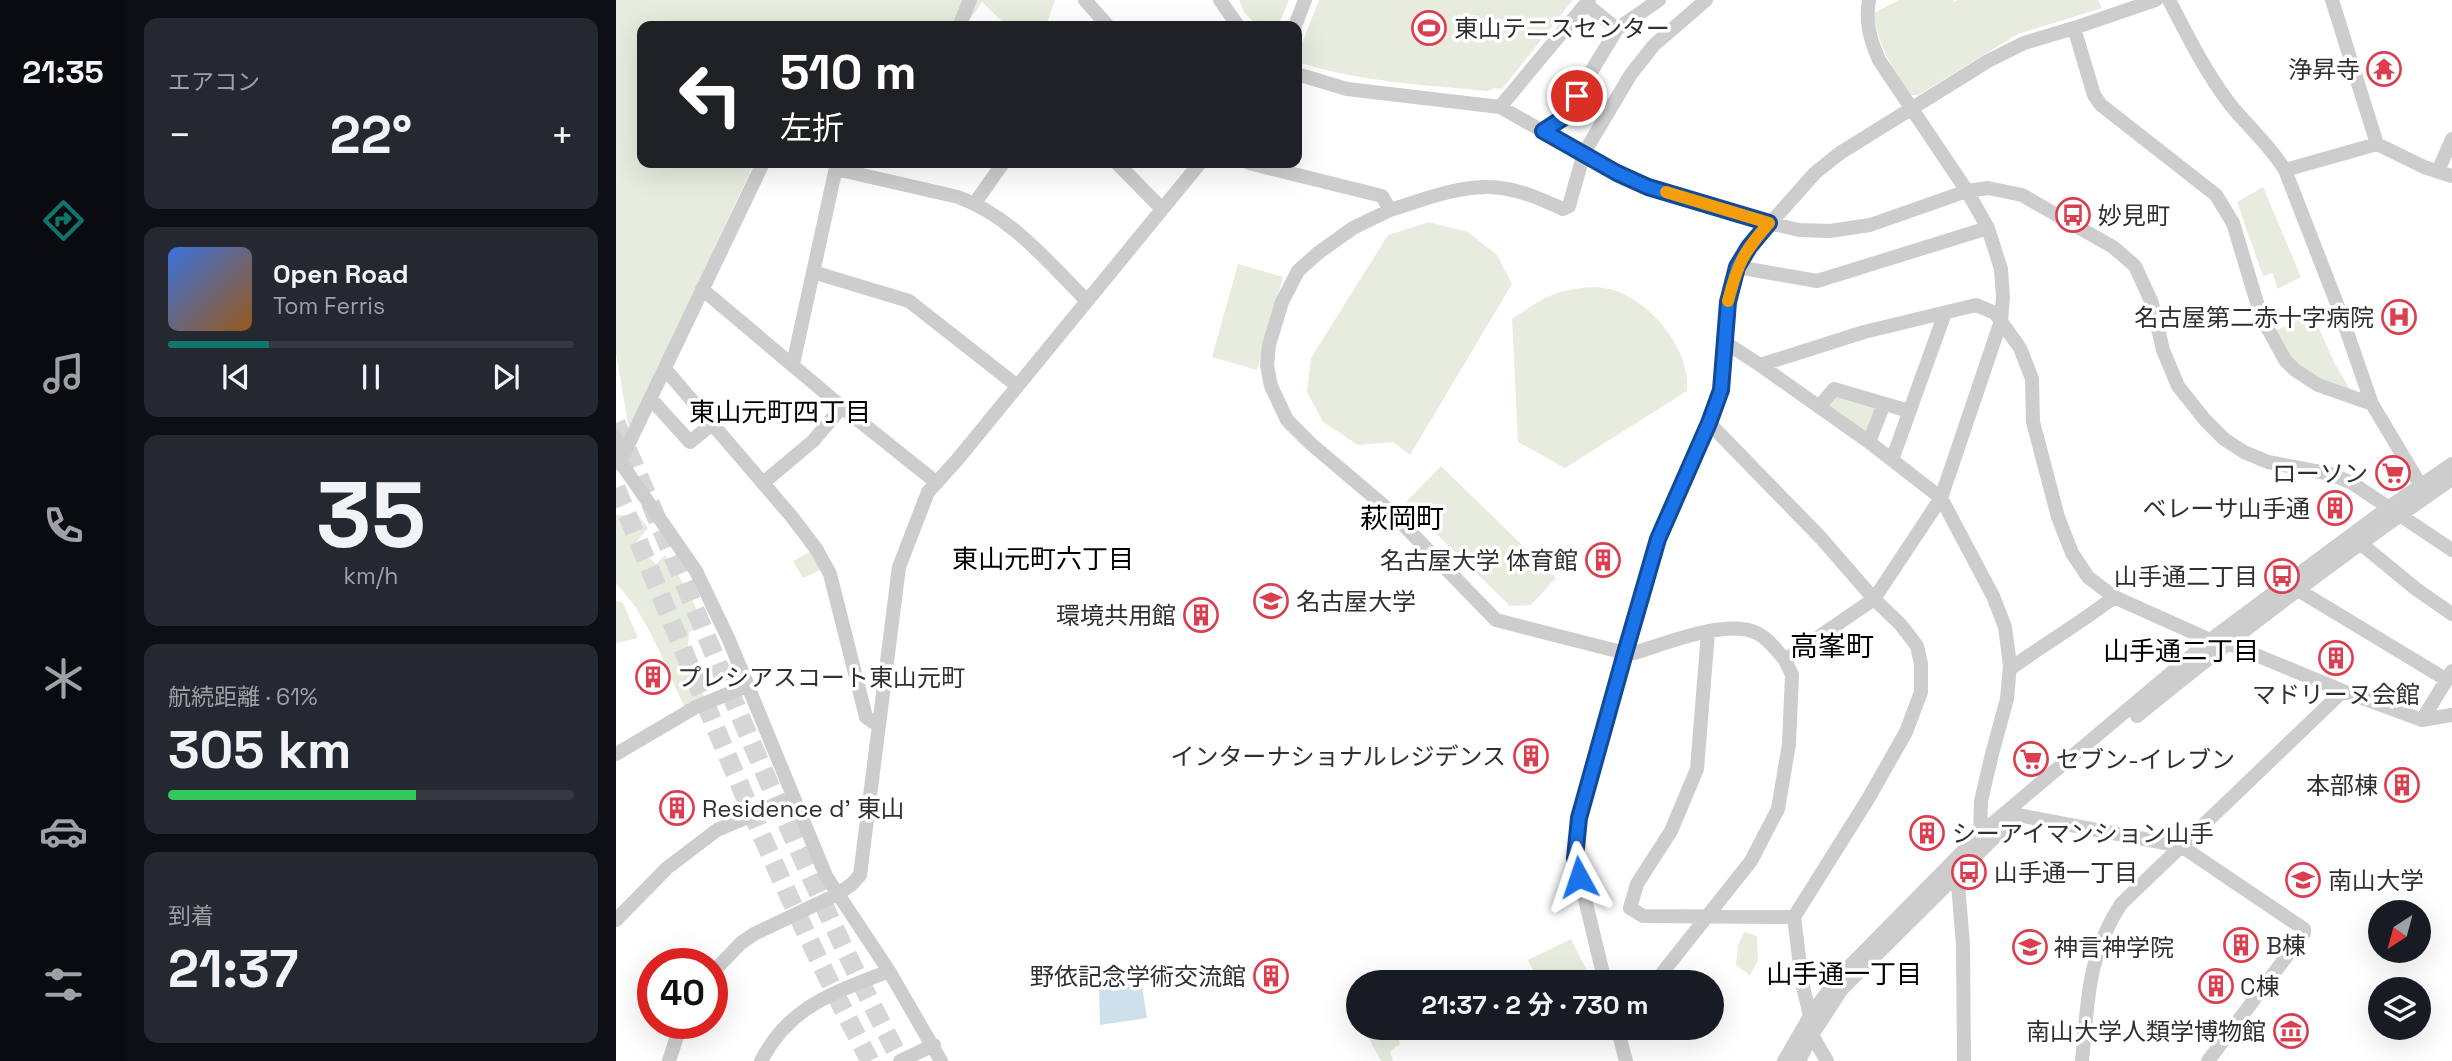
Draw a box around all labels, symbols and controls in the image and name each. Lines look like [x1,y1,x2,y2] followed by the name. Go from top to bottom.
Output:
[1410,9,1448,47] sports icon: 東山テニスセンター
[1454,13,1670,44] place label: 東山テニスセンター
[780,41,917,103] text: 510 m
[665,49,756,140] icon: left
[2365,50,2403,88] temple icon: 浄昇寺
[22,52,104,92] text: 21:35
[2288,54,2360,85] place label: 浄昇寺
[1547,66,1607,126] pin
[168,67,260,97] text: エアコン
[1558,77,1596,115] icon: arrive
[330,102,412,168] text: 22°
[780,108,844,148] text: 左折
[168,111,192,159] text: −
[550,111,574,159] text: +
[39,196,88,245] icon: directions
[2054,196,2092,234] bus stop icon: 妙見町
[2098,200,2170,231] place label: 妙見町
[273,257,409,291] text: Open Road
[273,291,385,321] text: Tom Ferris
[2380,298,2418,336] hospital icon: 名古屋第二赤十字病院
[2134,302,2374,333] place label: 名古屋第二赤十字病院
[39,349,88,398] icon: music
[217,358,255,396] icon: previous
[352,358,390,396] icon: pause
[487,358,525,396] icon: next
[689,395,871,429] district label: 東山元町四丁目
[2374,454,2412,492] supermarket icon: ローソン
[316,457,426,574] text: 35
[2272,458,2368,489] place label: ローソン
[2316,489,2354,527] building icon: ベレーサ山手通
[2142,493,2310,524] place label: ベレーサ山手通
[1360,500,1444,536] district label: 萩岡町
[39,501,88,550] icon: phone
[1584,541,1622,579] building icon: 名古屋大学 体育館
[952,542,1134,576] district label: 東山元町六丁目
[1380,545,1578,576] place label: 名古屋大学 体育館
[2263,557,2301,595] bus stop icon: 山手通二丁目
[344,561,398,591] text: km/h
[2114,561,2258,592] place label: 山手通二丁目
[1252,582,1290,620] school or university icon: 名古屋大学
[1296,586,1416,617] place label: 名古屋大学
[1182,596,1220,634] building icon: 環境共用館
[1056,600,1176,631] place label: 環境共用館
[1790,628,1874,664] district label: 高峯町
[2103,634,2259,668] district label: 山手通二丁目
[2317,639,2355,677] building icon: マドリーヌ会館
[39,654,88,703] icon: climate
[634,658,672,696] building icon: プレシアスコート東山元町
[677,662,965,693] place label: プレシアスコート東山元町
[2252,679,2420,710] place label: マドリーヌ会館
[168,682,318,712] text: 航続距離 · 61%
[168,717,351,783] text: 305 km
[1512,737,1550,775] building icon: インターナショナルレジデンス
[2012,740,2050,778] supermarket icon: セブン-イレブン
[1170,741,1506,772] place label: インターナショナルレジデンス
[2056,744,2235,775] place label: セブン-イレブン
[2383,766,2421,804] building icon: 本部棟
[2306,770,2378,801] place label: 本部棟
[658,789,696,827] building icon: Residence d’ 東山
[702,793,905,824] place label: Residence d’ 東山
[39,807,88,856] icon: car
[1908,814,1946,852] building icon: シーアイマンション山手
[1952,818,2214,849] place label: シーアイマンション山手
[1542,840,1616,914] position arrow
[1950,853,1988,891] bus stop icon: 山手通一丁目
[1994,857,2138,888] place label: 山手通一丁目
[2284,861,2322,899] school or university icon: 南山大学
[2328,865,2424,896] place label: 南山大学
[2368,900,2431,962] north arrow
[2368,900,2431,1040] map controls
[168,901,214,931] text: 到着
[2222,926,2260,964] building icon: B棟
[2011,928,2049,966] school or university icon: 神言神学院
[2266,930,2306,961] place label: B棟
[2054,932,2174,963] place label: 神言神学院
[168,936,298,1002] text: 21:37
[637,948,728,1039] speed limit sign: 40
[1252,957,1290,995] building icon: 野依記念学術交流館
[1766,957,1922,991] district label: 山手通一丁目
[39,960,88,1009] icon: filters
[1030,961,1246,992] place label: 野依記念学術交流館
[2197,967,2235,1005] building icon: C棟
[2240,971,2279,1002] place label: C棟
[2368,977,2431,1040] button: layers
[1422,988,1648,1022] text: 21:37 · 2 分 · 730 m
[2272,1012,2310,1050] museum icon: 南山大学人類学博物館
[2026,1016,2266,1047] place label: 南山大学人類学博物館

